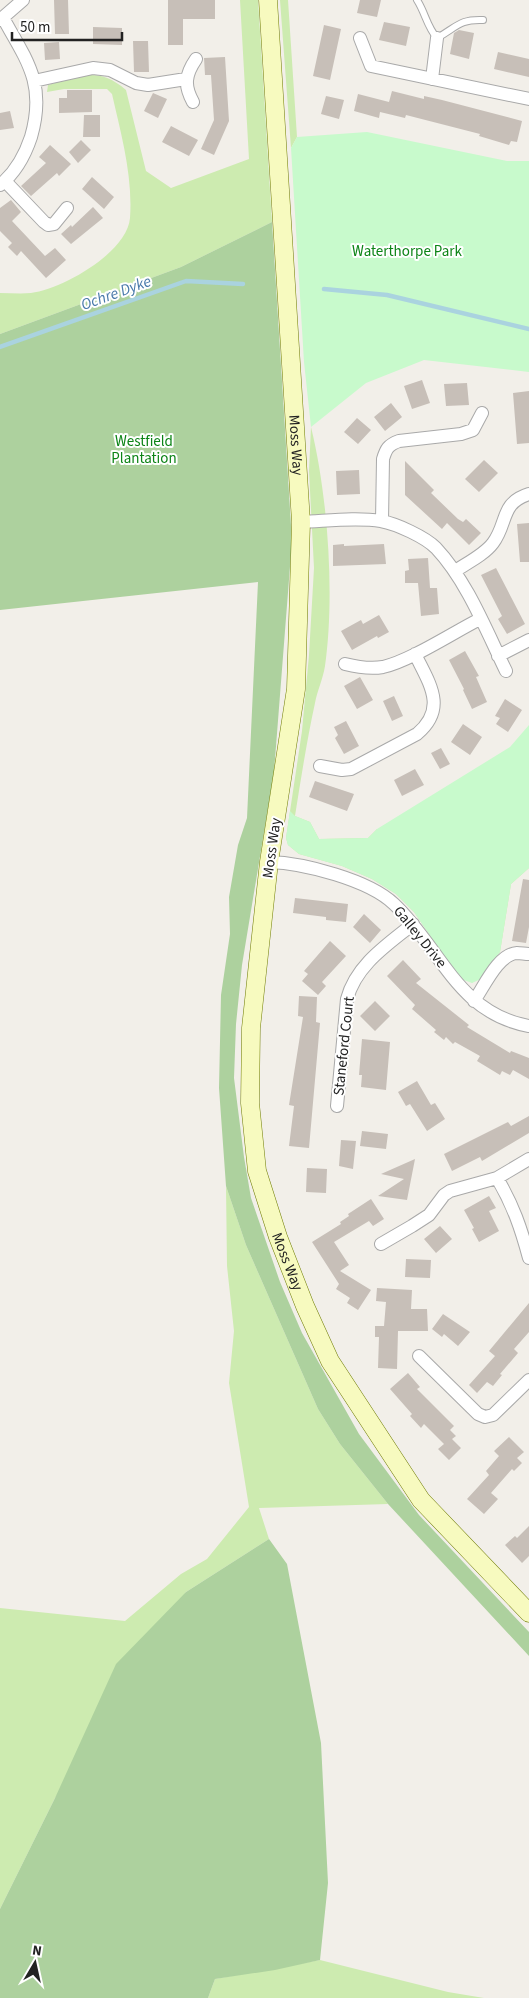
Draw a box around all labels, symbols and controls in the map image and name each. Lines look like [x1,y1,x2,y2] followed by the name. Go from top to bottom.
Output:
[12,10,122,42] scale bar
[20,17,50,38] text: 50 m
[352,241,462,262] park label: Waterthorpe Park
[78,270,155,316] water label: Ochre Dyke
[284,414,309,476] street label: Moss Way
[111,431,177,469] park label: Westfield Plantation
[257,816,287,880] street label: Moss Way
[388,901,452,973] street label: Galley Drive
[328,995,360,1097] street label: Staneford Court
[267,1229,308,1294] street label: Moss Way
[10,1938,60,1988] north arrow
[31,1941,43,1962] text: N

